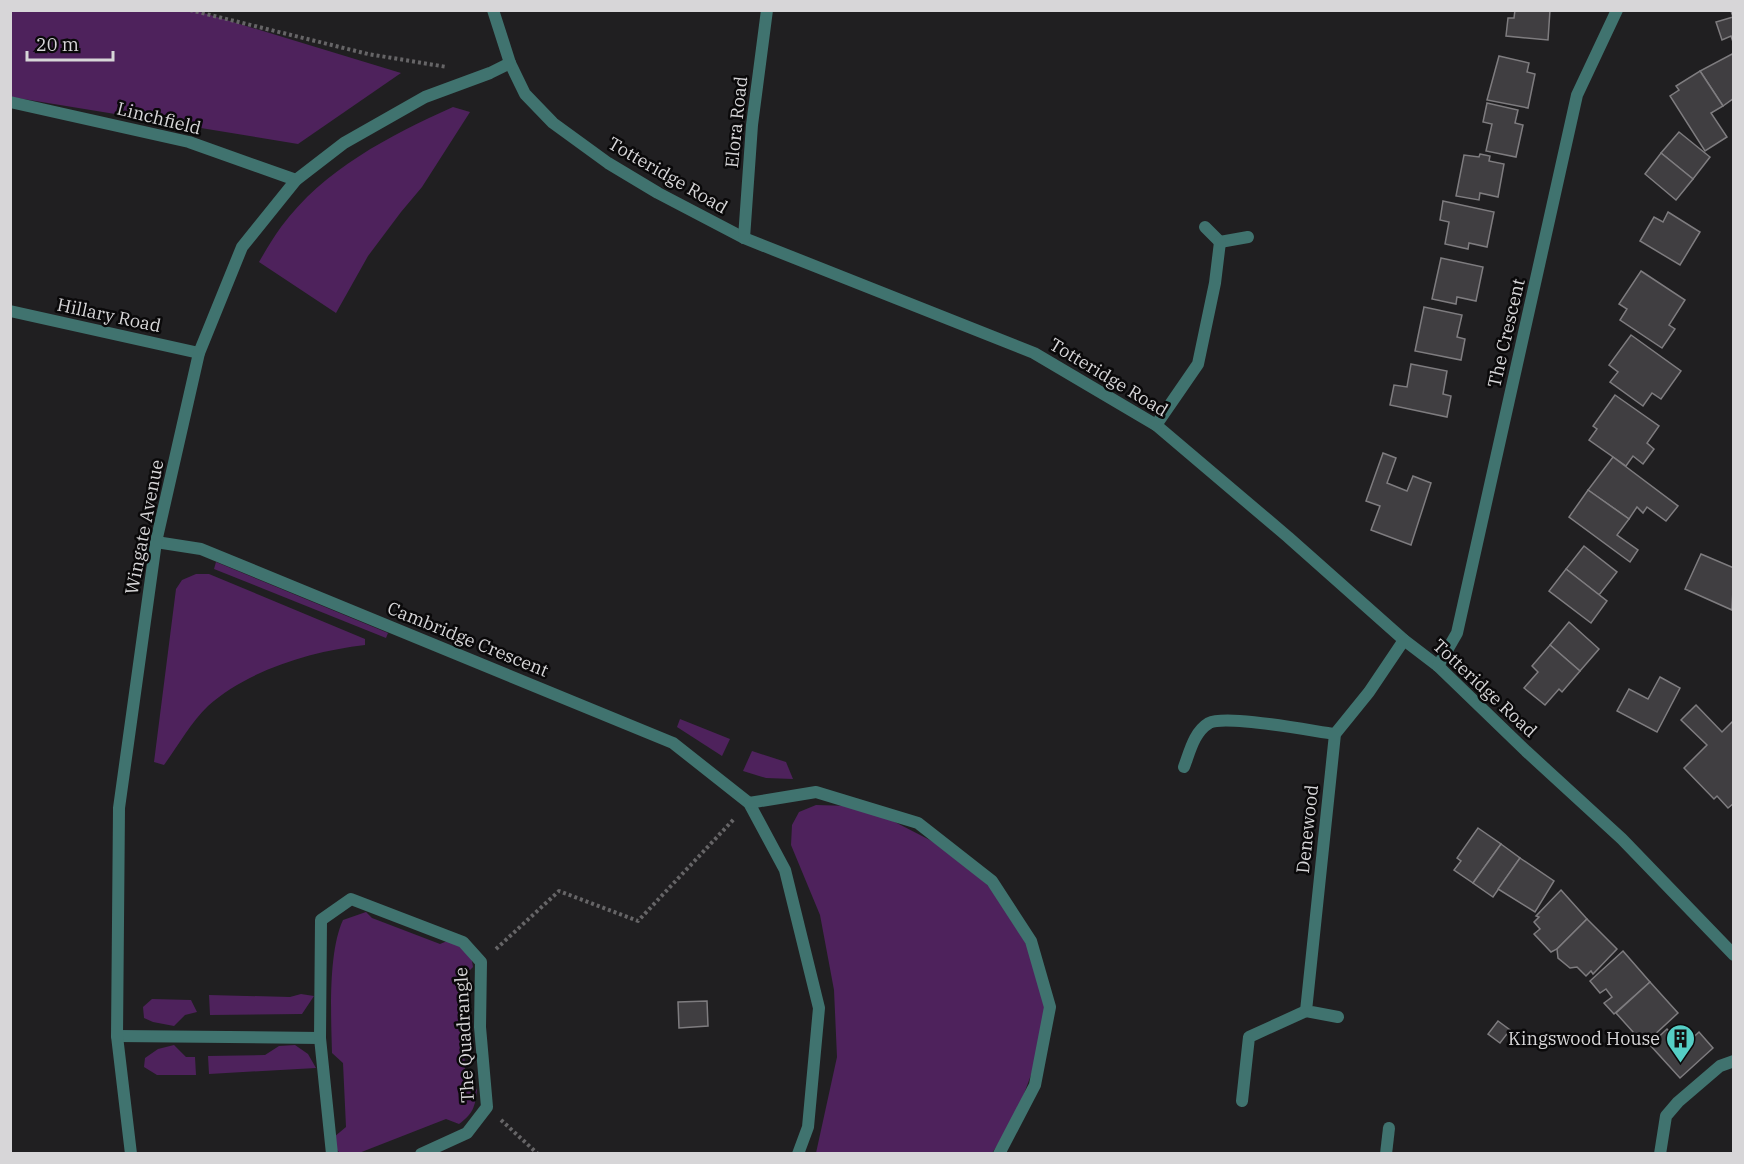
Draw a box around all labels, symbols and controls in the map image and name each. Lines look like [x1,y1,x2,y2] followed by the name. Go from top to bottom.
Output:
[27,24,112,62] scale bar
[36,33,79,56] text: 20 m
[720,75,752,169] street label: Elora Road
[115,96,203,140] street label: Linchfield
[604,131,732,219] street label: Totteridge Road
[1482,276,1530,390] street label: The Crescent
[55,293,163,337] street label: Hillary Road
[1046,333,1173,421] street label: Totteridge Road
[120,457,168,597] street label: Wingate Avenue
[384,596,552,682] street label: Cambridge Crescent
[1428,634,1542,742] street label: Totteridge Road
[1291,784,1323,874] street label: Denewood
[449,967,479,1103] street label: The Quadrangle
[1665,1022,1697,1064] building icon: Kingswood House
[1508,1027,1660,1050] place label: Kingswood House

